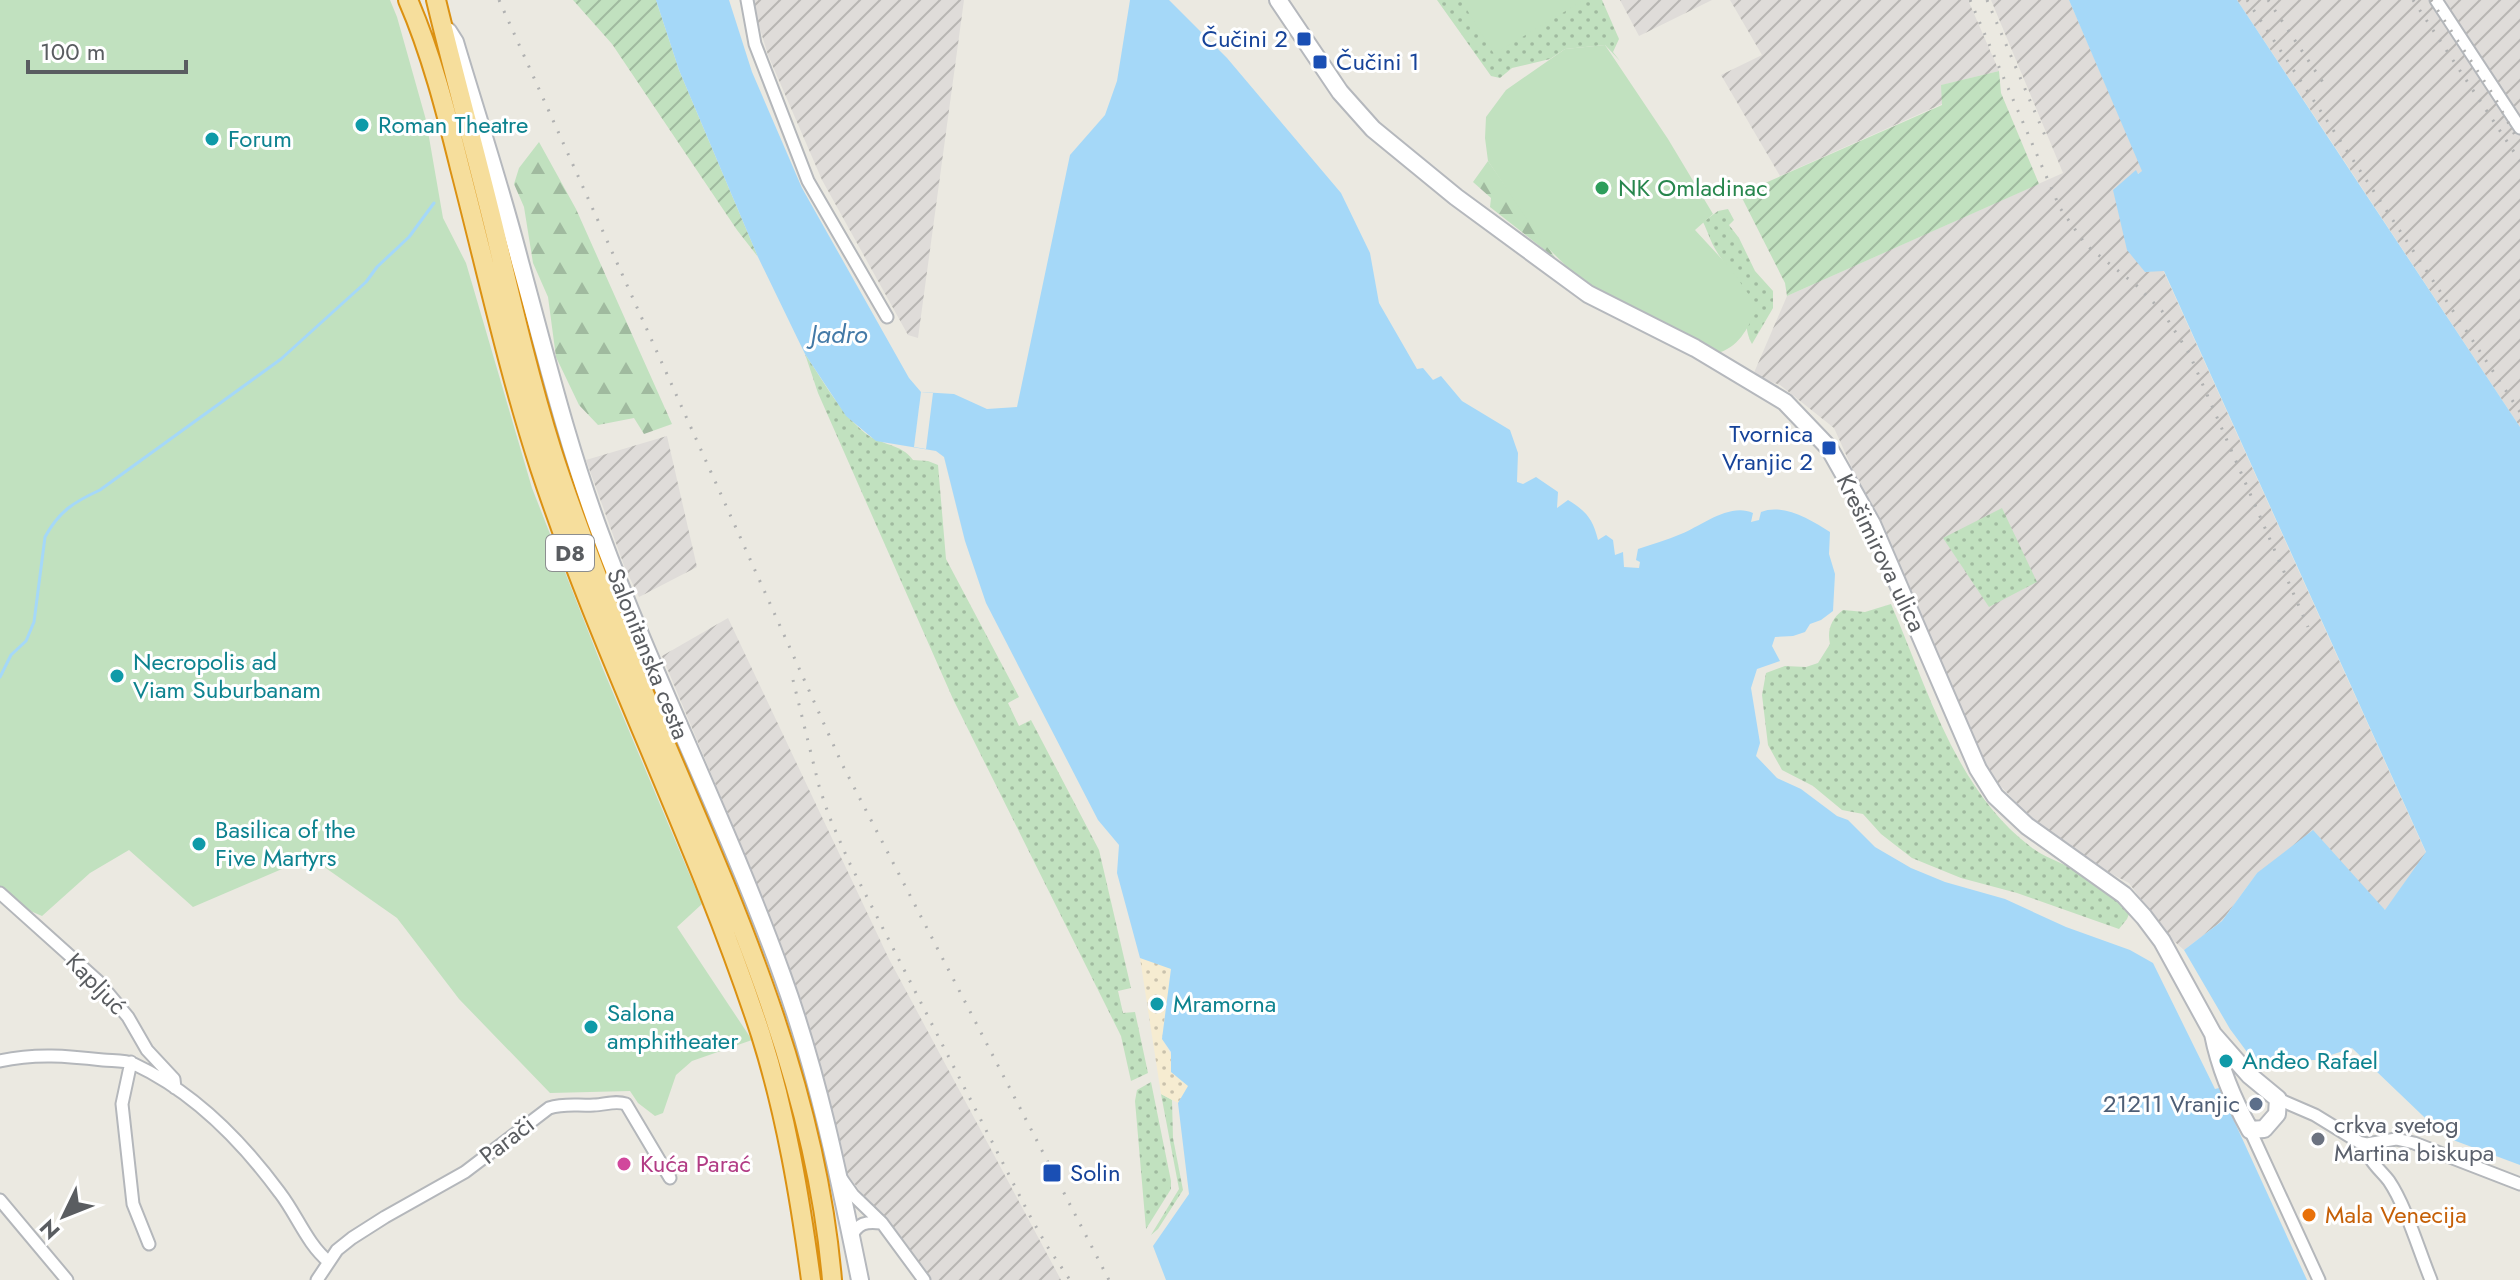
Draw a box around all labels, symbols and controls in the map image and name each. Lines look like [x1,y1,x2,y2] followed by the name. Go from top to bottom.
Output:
[1202,21,1288,56] place label: Čučini 2
[28,24,186,74] scale bar
[1295,30,1313,48] marker: Čučini 2
[40,34,106,69] text: 100 m
[1336,44,1420,79] place label: Čučini 1
[1311,53,1329,71] marker: Čučini 1
[378,107,528,142] place label: Roman Theatre
[353,116,371,134] marker: Roman Theatre
[228,121,292,156] place label: Forum
[203,130,221,148] marker: Forum
[1618,170,1768,205] place label: NK Omladinac
[1593,179,1611,197] marker: NK Omladinac
[806,315,868,353] water label: Jadro
[1722,416,1813,479] place label: Tvornica Vranjic 2
[1820,439,1838,457] marker: Tvornica Vranjic 2
[1828,468,1935,638] street label: Krešimirova ulica
[546,535,594,571] road number: D8
[598,563,699,745] street label: Salonitanska cesta
[133,644,321,707] place label: Necropolis ad Viam Suburbanam
[108,667,126,685] marker: Necropolis ad Viam Suburbanam
[215,812,356,875] place label: Basilica of the Five Martyrs
[190,835,208,853] marker: Basilica of the Five Martyrs
[58,945,135,1023] street label: Kapljuć
[1173,986,1276,1021] place label: Mramorna
[607,995,739,1058] place label: Salona amphitheater
[1148,995,1166,1013] marker: Mramorna
[582,1018,600,1036] marker: Salona amphitheater
[2242,1043,2378,1078] place label: Anđeo Rafael
[2217,1052,2235,1070] marker: Anđeo Rafael
[2103,1086,2240,1121] place label: 21211 Vranjic
[2247,1095,2265,1113] marker: 21211 Vranjic
[472,1107,542,1172] street label: Parači
[2334,1107,2494,1170] place label: crkva svetog Martina biskupa
[2309,1130,2327,1148] marker: crkva svetog Martina biskupa
[640,1146,751,1181] place label: Kuća Parać
[615,1155,633,1173] marker: Kuća Parać
[1070,1155,1121,1190] place label: Solin
[1041,1162,1063,1184] marker: Solin
[24,1176,104,1256] north arrow
[2325,1197,2467,1232] place label: Mala Venecija
[2300,1206,2318,1224] marker: Mala Venecija
[32,1212,67,1247] text: N

